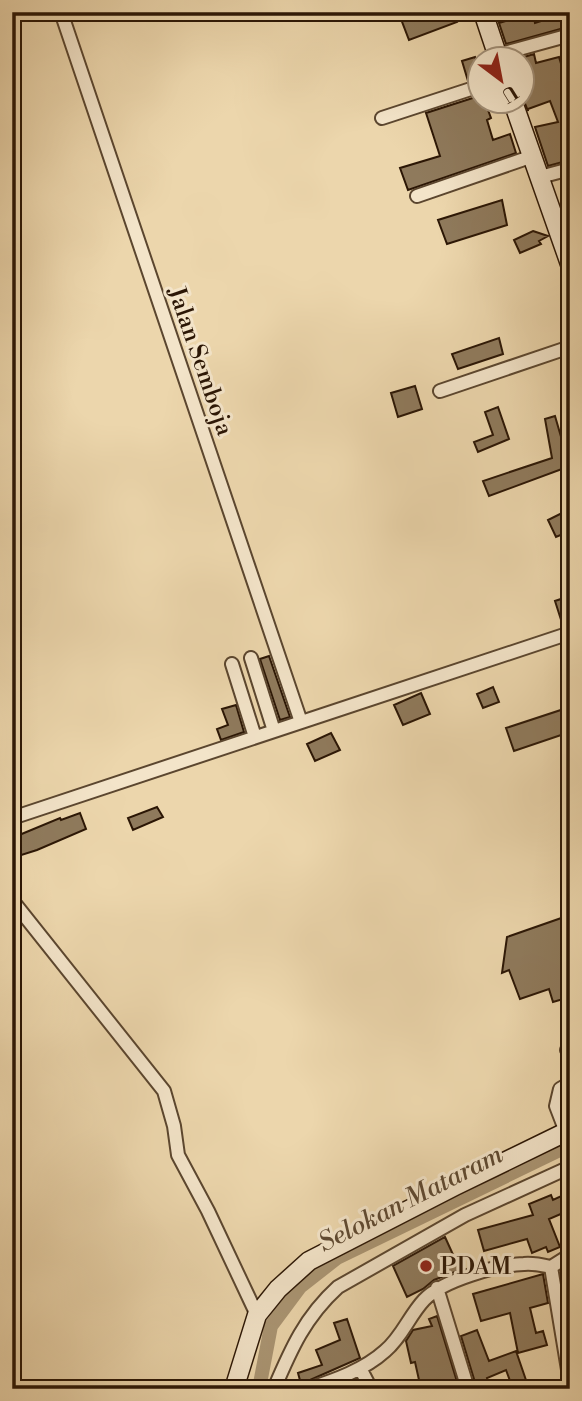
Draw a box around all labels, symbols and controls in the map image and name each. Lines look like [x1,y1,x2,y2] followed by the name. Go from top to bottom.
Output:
[466,46,536,116] north arrow
[497,79,522,108] text: U
[160,282,240,440] street label: Jalan Semboja
[313,1138,509,1259] water label: Selokan Mataram
[440,1252,512,1282] place label: PDAM
[418,1258,434,1274] marker: PDAM

